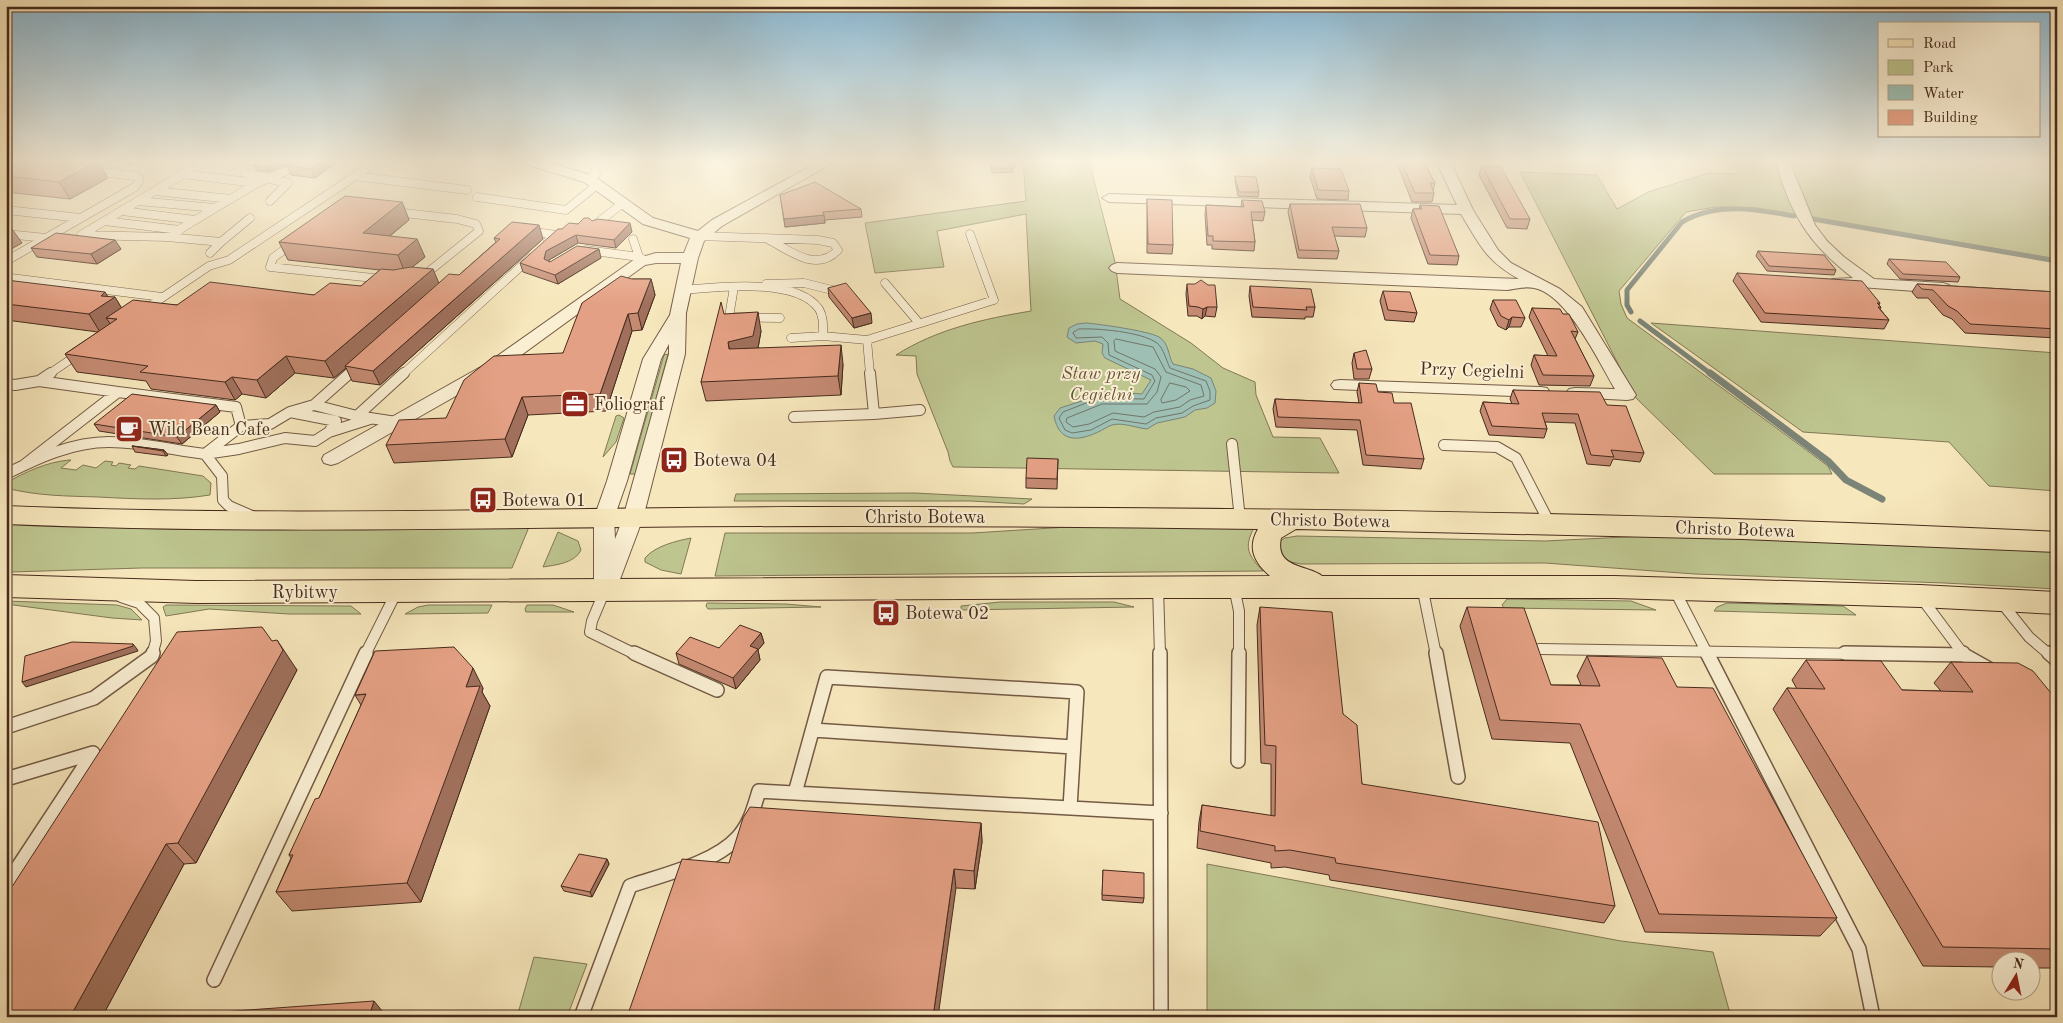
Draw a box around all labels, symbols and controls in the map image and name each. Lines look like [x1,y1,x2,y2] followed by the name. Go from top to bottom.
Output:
[1878,22,2040,138] legend
[1923,37,1957,52] text: Road
[1923,61,1954,76] text: Park
[1923,87,1964,102] text: Water
[1923,111,1978,126] text: Building
[1419,360,1525,382] street label: Przy Cegielni
[1061,365,1141,404] park label: Staw przy Cegielni
[560,389,590,419] office icon: Foliograf
[594,396,665,414] place label: Foliograf
[114,414,144,444] cafe icon: Wild Bean Cafe
[148,421,270,439] place label: Wild Bean Cafe
[659,445,689,475] bus stop icon: Botewa 04
[693,452,777,470] place label: Botewa 04
[468,485,498,515] bus stop icon: Botewa 01
[502,492,586,510] place label: Botewa 01
[865,509,985,527] street label: Christo Botewa
[1270,511,1390,531] street label: Christo Botewa
[1674,519,1796,541] street label: Christo Botewa
[272,584,339,602] street label: Rybitwy
[871,598,901,628] bus stop icon: Botewa 02
[905,605,989,623] place label: Botewa 02
[1990,950,2040,1000] north arrow
[2012,956,2025,972] text: N

